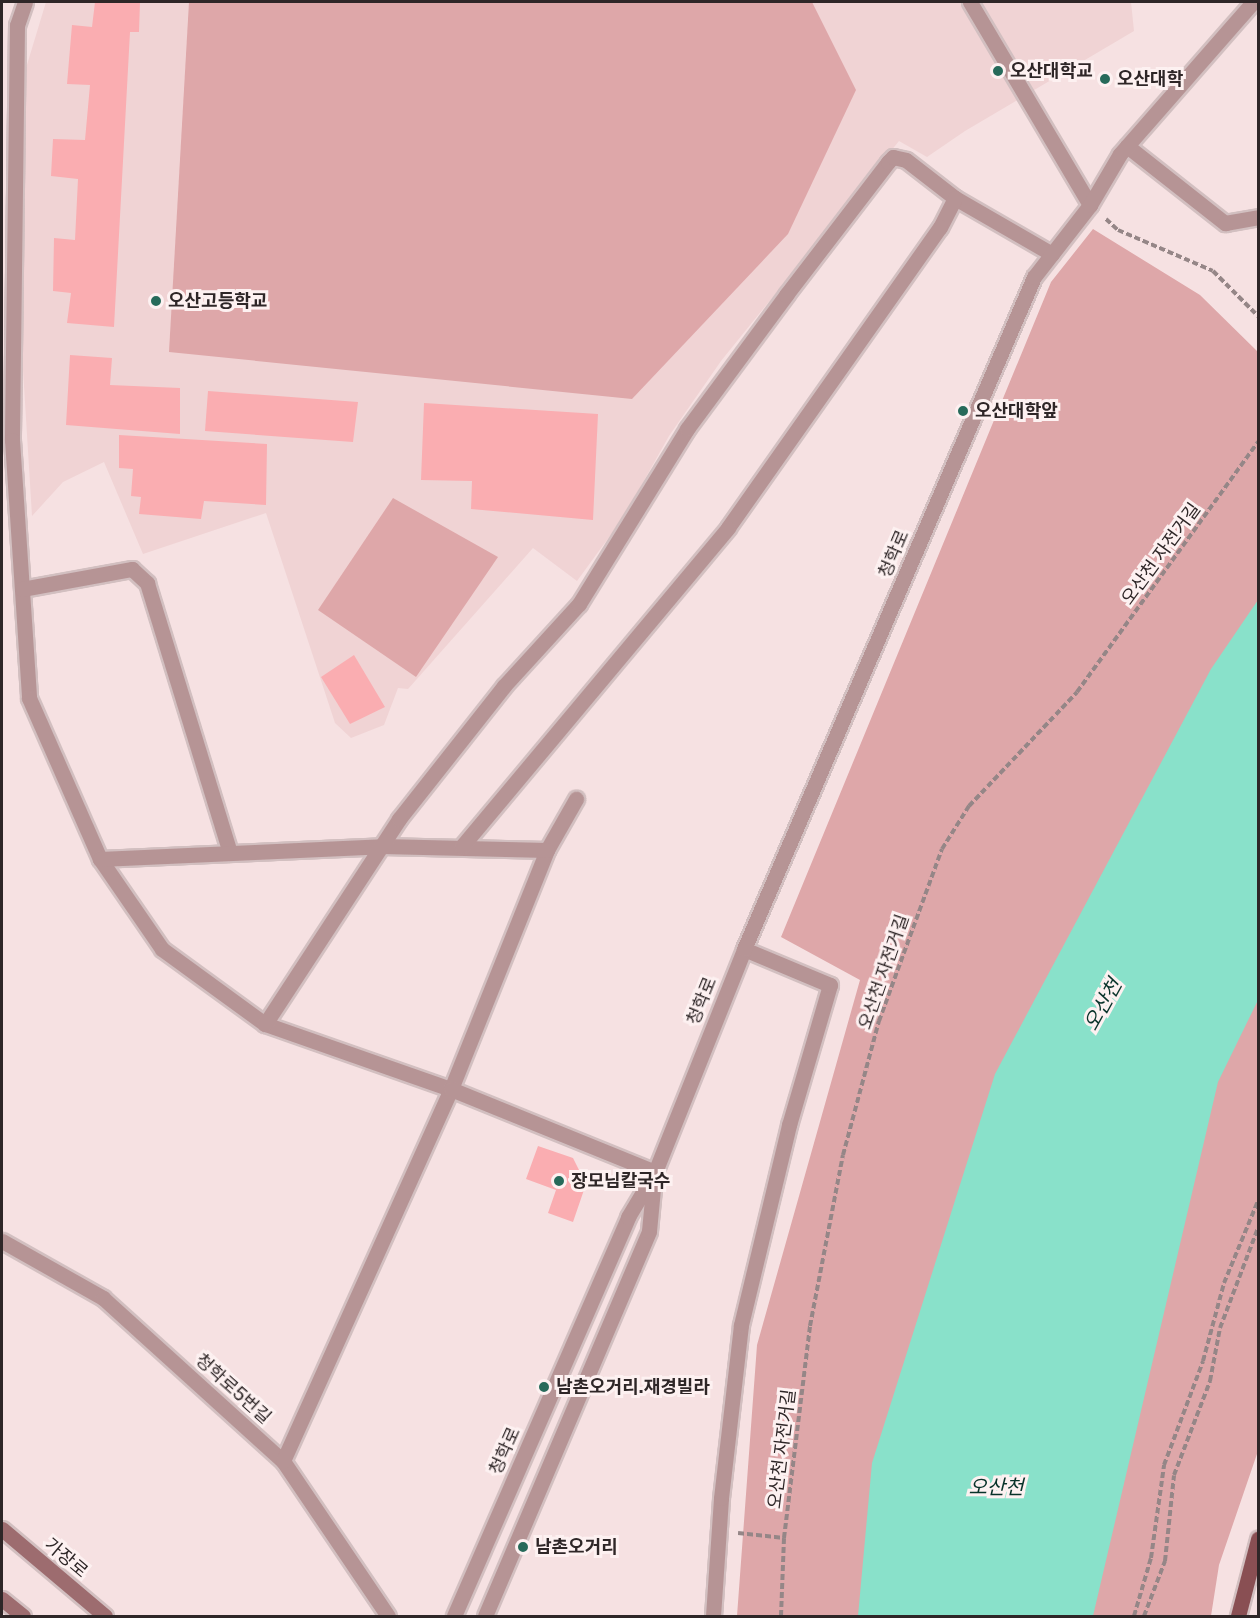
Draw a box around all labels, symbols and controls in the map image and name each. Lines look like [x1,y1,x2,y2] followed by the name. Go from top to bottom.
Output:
[1010,60,1093,82] place label: 오산대학교
[991,64,1005,78] marker: 오산대학교
[1117,68,1183,90] place label: 오산대학
[1098,72,1112,86] marker: 오산대학
[168,290,267,312] place label: 오산고등학교
[149,294,163,308] marker: 오산고등학교
[975,400,1058,422] place label: 오산대학앞
[956,404,970,418] marker: 오산대학앞
[1117,499,1205,609] street label: 오산천 자전거길
[874,527,914,581] street label: 청학로
[854,912,914,1032] street label: 오산천 자전거길
[683,974,721,1028] street label: 청학로
[1079,975,1127,1035] water label: 오산천
[571,1170,670,1192] place label: 장모님칼국수
[552,1174,566,1188] marker: 장모님칼국수
[191,1349,275,1429] street label: 청학로5번길
[556,1376,710,1398] place label: 남촌오거리.재경빌라
[537,1380,551,1394] marker: 남촌오거리.재경빌라
[764,1388,800,1510] street label: 오산천 자전거길
[485,1424,525,1478] street label: 청학로
[968,1475,1024,1499] water label: 오산천
[40,1534,92,1582] street label: 가장로
[535,1536,618,1558] place label: 남촌오거리
[516,1540,530,1554] marker: 남촌오거리

